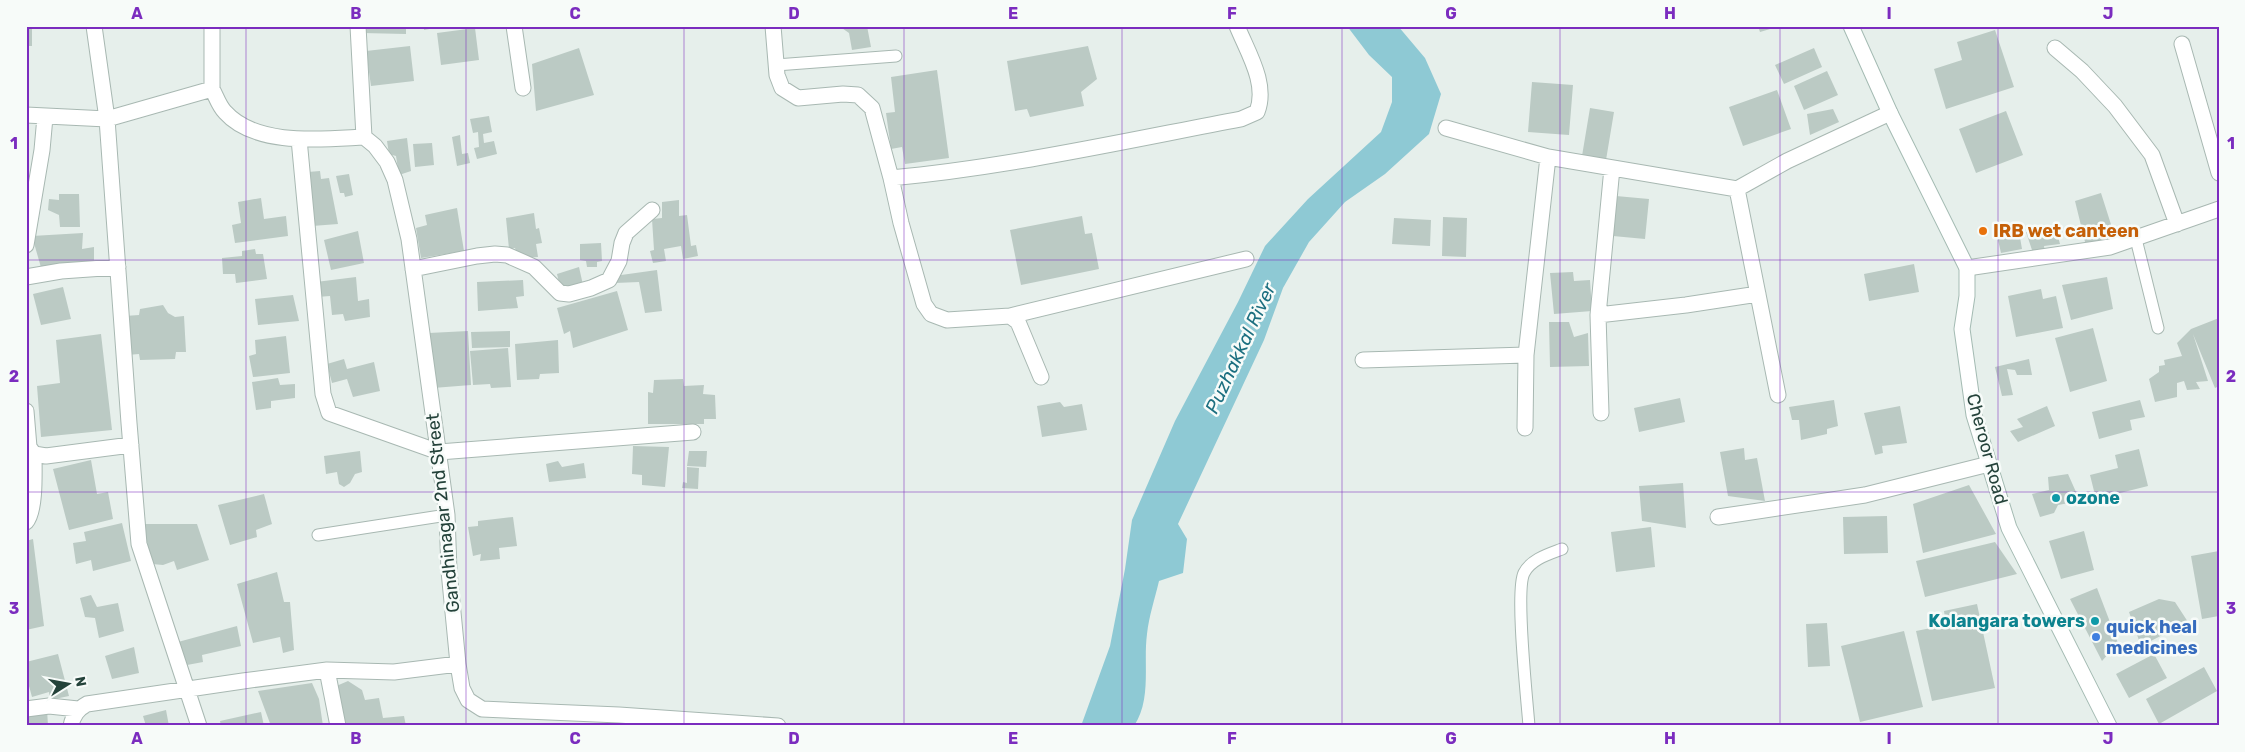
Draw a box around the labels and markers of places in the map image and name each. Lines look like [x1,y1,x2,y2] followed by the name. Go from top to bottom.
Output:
[1993,220,2139,242] place label: IRB wet canteen
[1977,225,1989,237] marker: IRB wet canteen
[2066,487,2120,509] place label: ozone
[2050,492,2062,504] marker: ozone
[1928,610,2085,632] place label: Kolangara towers
[2089,615,2101,627] marker: Kolangara towers
[2106,616,2198,659] place label: quick heal medicines
[2090,631,2102,643] marker: quick heal medicines

